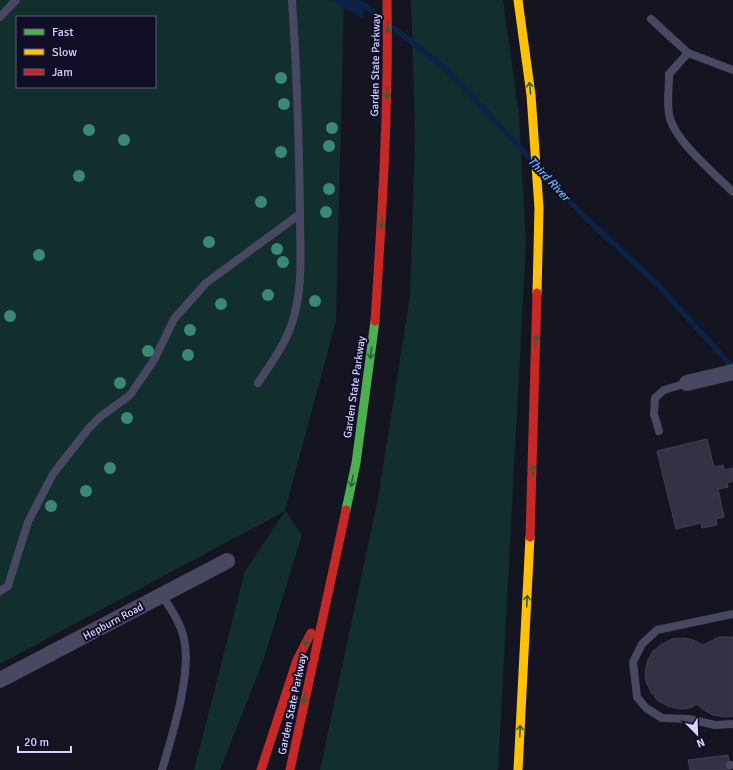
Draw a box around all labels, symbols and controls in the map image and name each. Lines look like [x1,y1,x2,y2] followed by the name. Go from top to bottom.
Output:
[368,13,383,117] street label: Garden State Parkway
[16,16,156,88] legend
[384,20,392,33] one-way arrow
[52,25,73,40] text: Fast
[52,45,77,60] text: Slow
[52,65,73,80] text: Jam
[527,82,534,95] one-way arrow
[383,86,391,99] one-way arrow
[524,154,574,206] water label: Third River
[378,216,385,229] one-way arrow
[341,334,368,439] street label: Garden State Parkway
[533,335,540,348] one-way arrow
[367,346,375,359] one-way arrow
[529,465,537,478] one-way arrow
[347,474,355,487] one-way arrow
[523,595,530,608] one-way arrow
[81,600,146,643] street label: Hepburn Road
[303,634,311,646] one-way arrow
[275,652,310,756] street label: Garden State Parkway
[300,691,308,704] one-way arrow
[677,714,717,754] north arrow
[516,725,524,738] one-way arrow
[18,728,71,754] scale bar
[24,735,49,750] text: 20 m
[695,735,707,750] text: N

